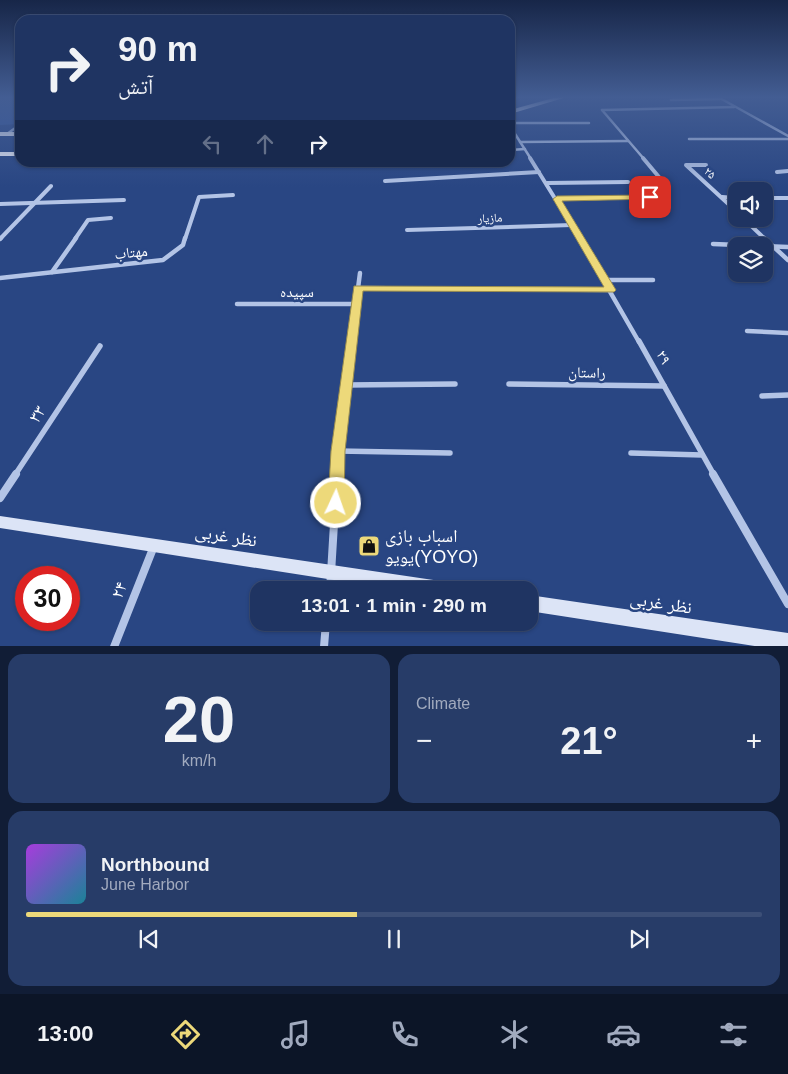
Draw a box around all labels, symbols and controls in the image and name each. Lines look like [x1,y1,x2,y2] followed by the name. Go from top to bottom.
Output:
[118,29,198,68] text: 90 m
[35,35,100,100] icon: right
[118,74,153,99] text: آتش
[198,130,226,158] icon: left
[251,130,279,158] icon: ahead
[304,130,332,158] icon: right
[701,164,719,182] street label: ۲۵
[629,176,671,218] pin
[728,182,773,282] map controls
[728,182,773,227] button: sound
[636,183,664,211] icon: arrive
[476,211,503,226] street label: مازیار
[728,237,773,282] button: layers
[114,242,149,263] street label: مهتاب
[280,283,314,301] street label: سپیده
[653,347,675,367] street label: ۲۹
[568,363,606,383] street label: راستان
[24,402,50,426] street label: ۳۳
[309,476,361,528] position arrow
[194,521,258,552] street label: نظر غربی
[385,526,478,567] place label: اسباب بازی یویو(YOYO)
[357,534,381,558] shop icon: اسباب بازی یویو(YOYO)
[15,566,80,631] speed limit sign: 30
[107,579,131,601] street label: ۲۴
[629,588,693,619] street label: نظر غربی
[301,595,487,616] text: 13:01 · 1 min · 290 m
[163,683,235,756] text: 20
[416,695,470,712] text: Climate
[560,720,618,762] text: 21°
[416,725,432,756] text: −
[746,725,762,756] text: +
[182,752,216,769] text: km/h
[101,854,210,875] text: Northbound
[101,876,189,893] text: June Harbor
[135,925,163,953] icon: previous
[380,925,408,953] icon: pause
[625,925,653,953] icon: next
[168,1017,203,1052] icon: directions
[278,1017,313,1052] icon: music
[387,1017,422,1052] icon: phone
[497,1017,532,1052] icon: climate
[606,1017,641,1052] icon: car
[716,1017,751,1052] icon: filters
[37,1021,94,1046] text: 13:00

